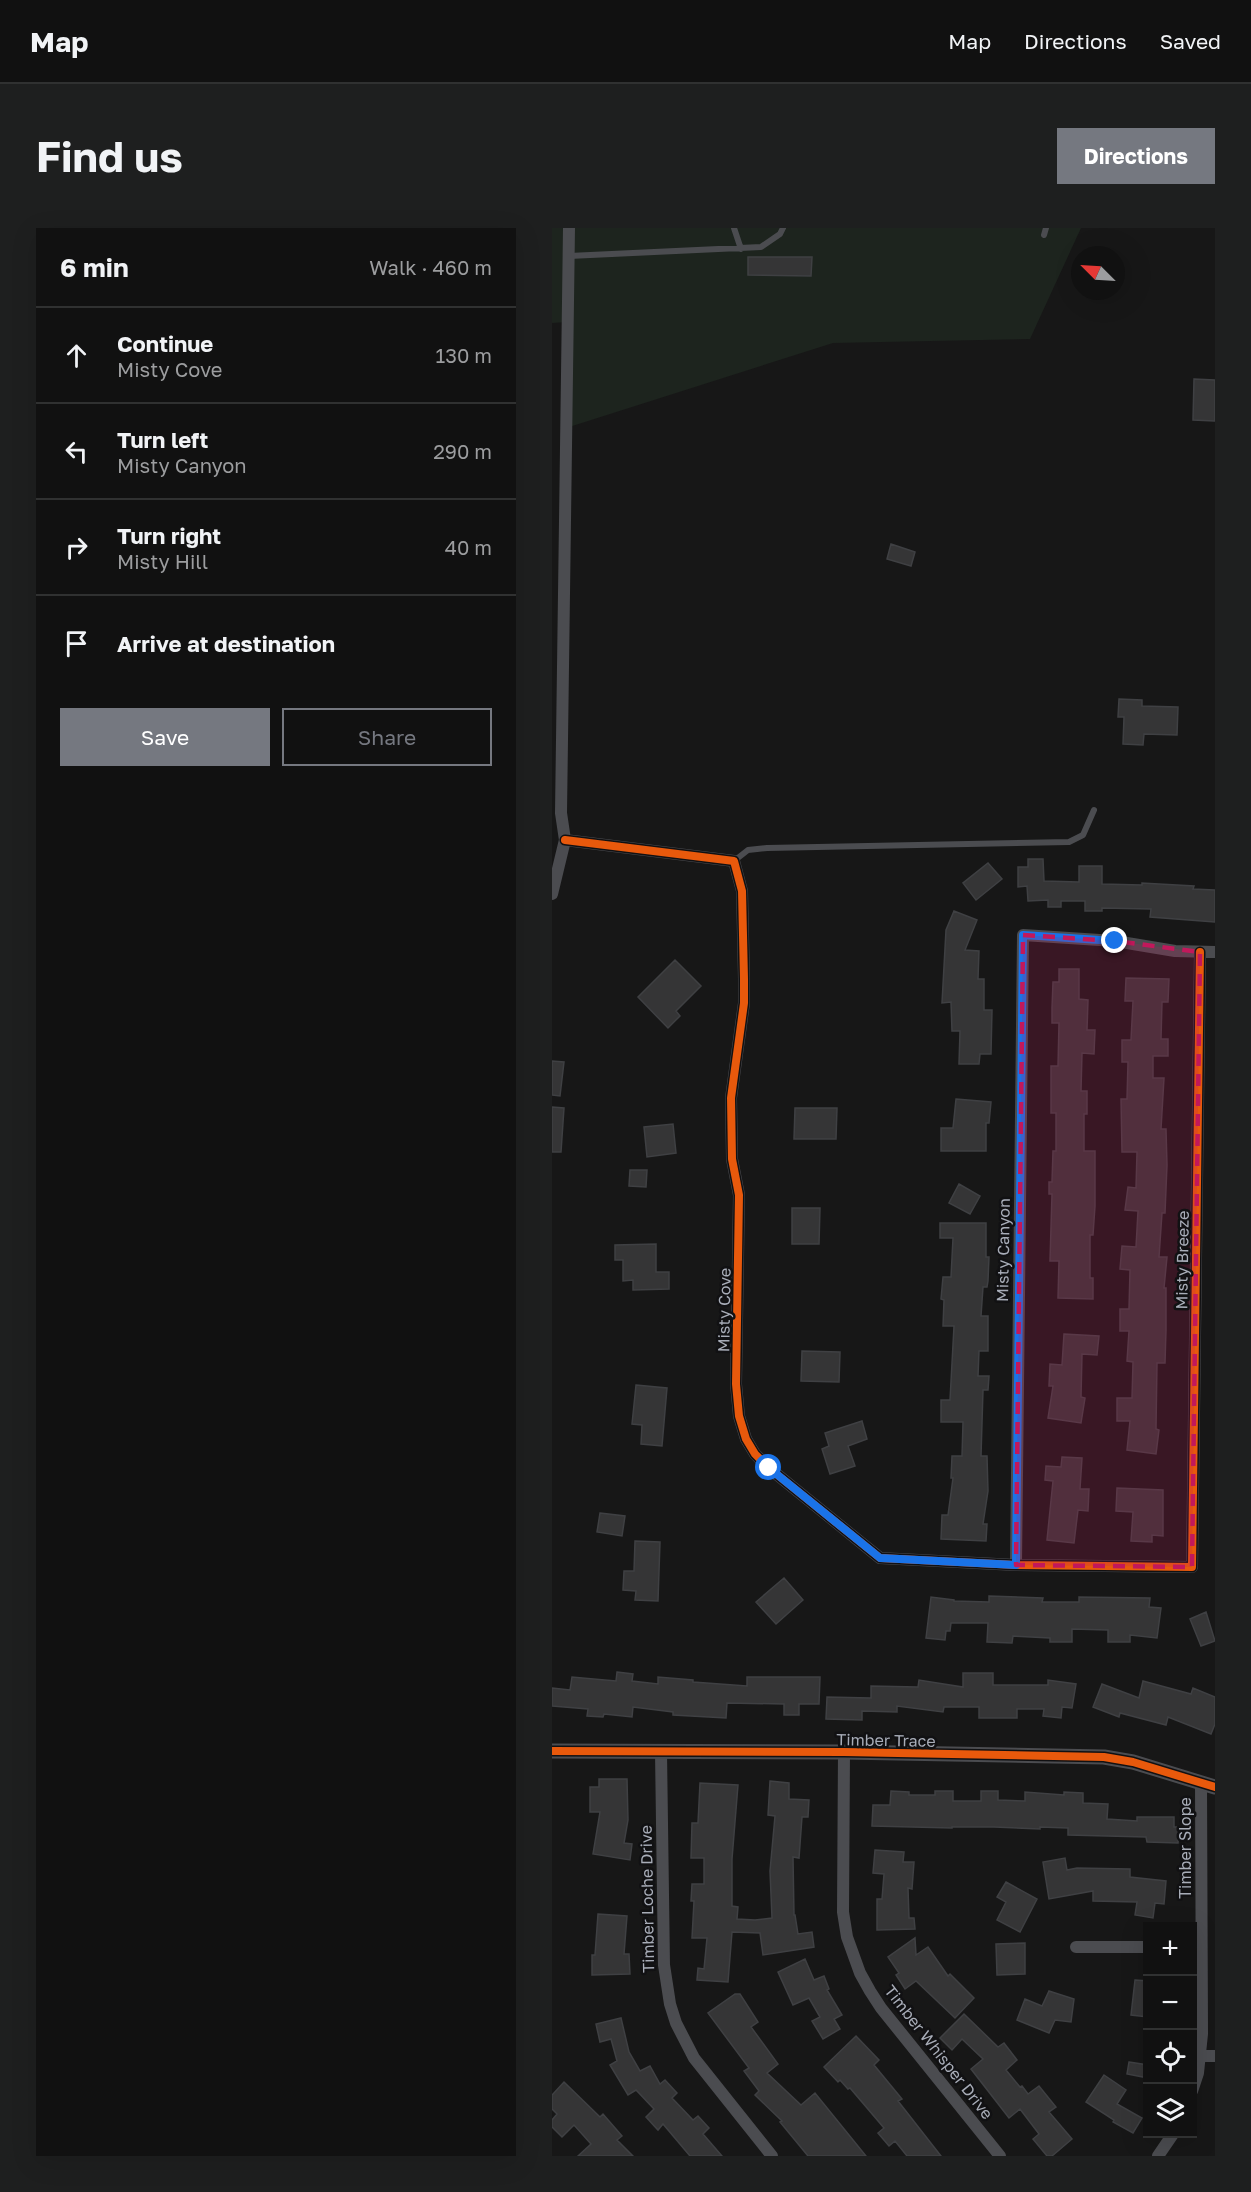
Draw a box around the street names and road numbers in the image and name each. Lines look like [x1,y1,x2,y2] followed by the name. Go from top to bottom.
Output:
[992,1198,1014,1302] street label: Misty Canyon
[1171,1210,1193,1310] street label: Misty Breeze
[713,1268,735,1352] street label: Misty Cove
[836,1729,936,1751] street label: Timber Trace
[1175,1797,1195,1899] street label: Timber Slope
[636,1825,658,1973] street label: Timber Loche Drive
[880,1981,998,2123] street label: Timber Whisper Drive

